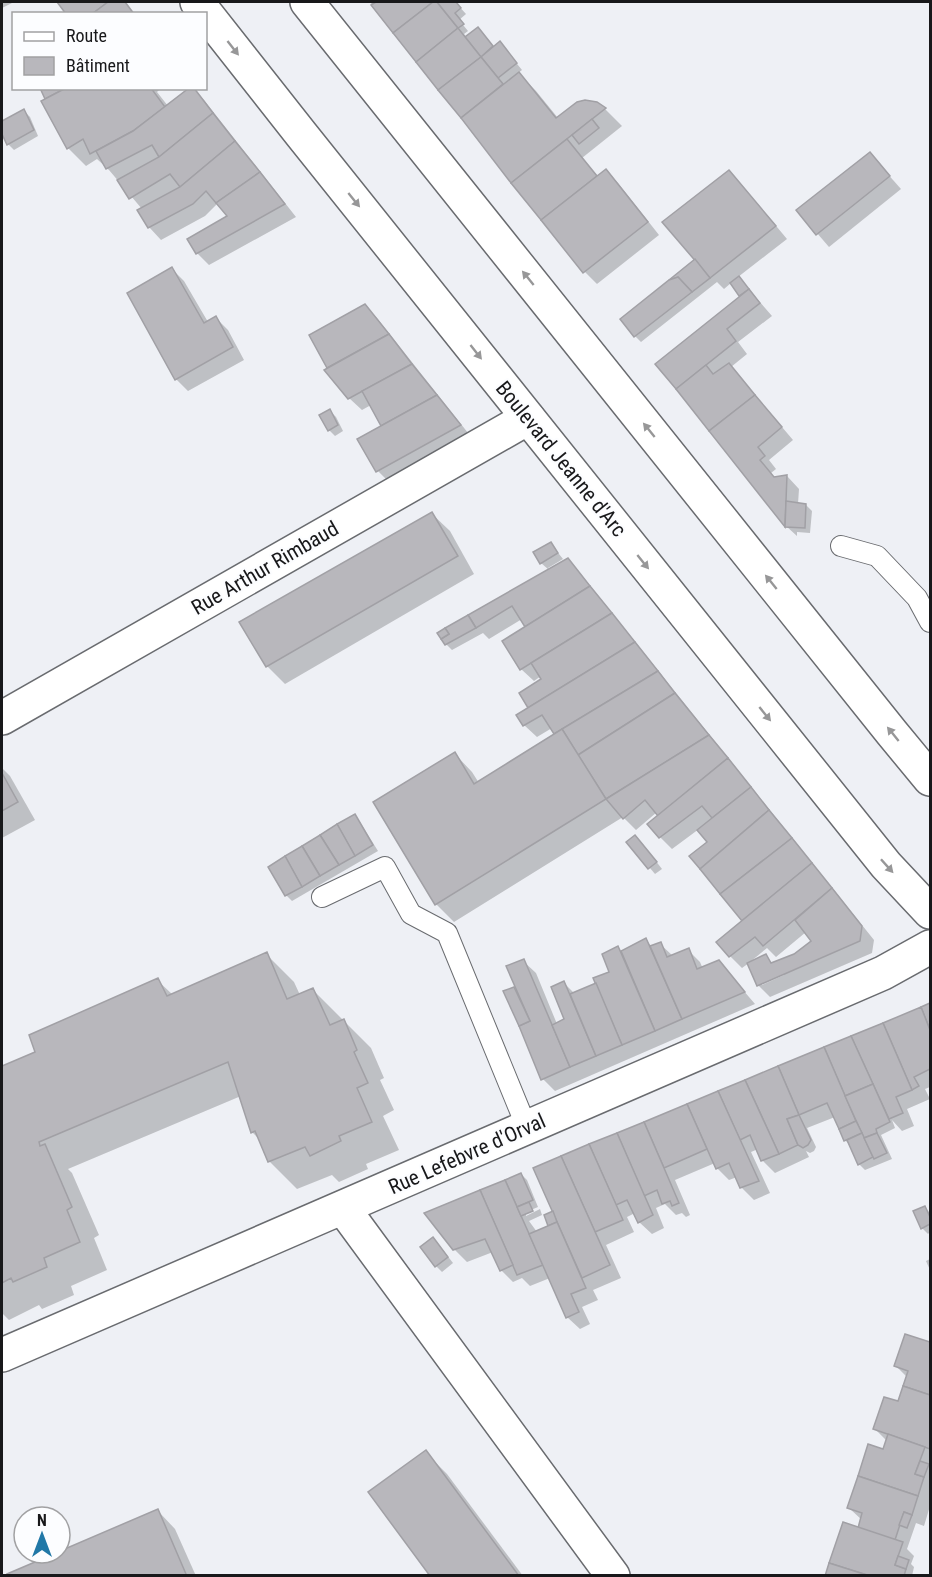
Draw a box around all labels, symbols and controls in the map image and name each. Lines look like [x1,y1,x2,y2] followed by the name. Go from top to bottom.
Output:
[12,12,207,90] legend
[66,25,107,46] text: Route
[226,40,238,55] one-way arrow
[66,55,130,76] text: Bâtiment
[348,192,361,208] one-way arrow
[522,270,534,285] one-way arrow
[470,345,482,360] one-way arrow
[491,376,631,542] street label: Boulevard Jeanne d'Arc
[643,422,656,438] one-way arrow
[187,516,343,620] street label: Rue Arthur Rimbaud
[637,554,649,569] one-way arrow
[765,575,778,590] one-way arrow
[759,706,771,721] one-way arrow
[887,727,900,742] one-way arrow
[880,858,893,873] one-way arrow
[385,1109,549,1199] street label: Rue Lefebvre d'Orval
[12,1505,72,1565] north arrow
[37,1511,47,1530] text: N

